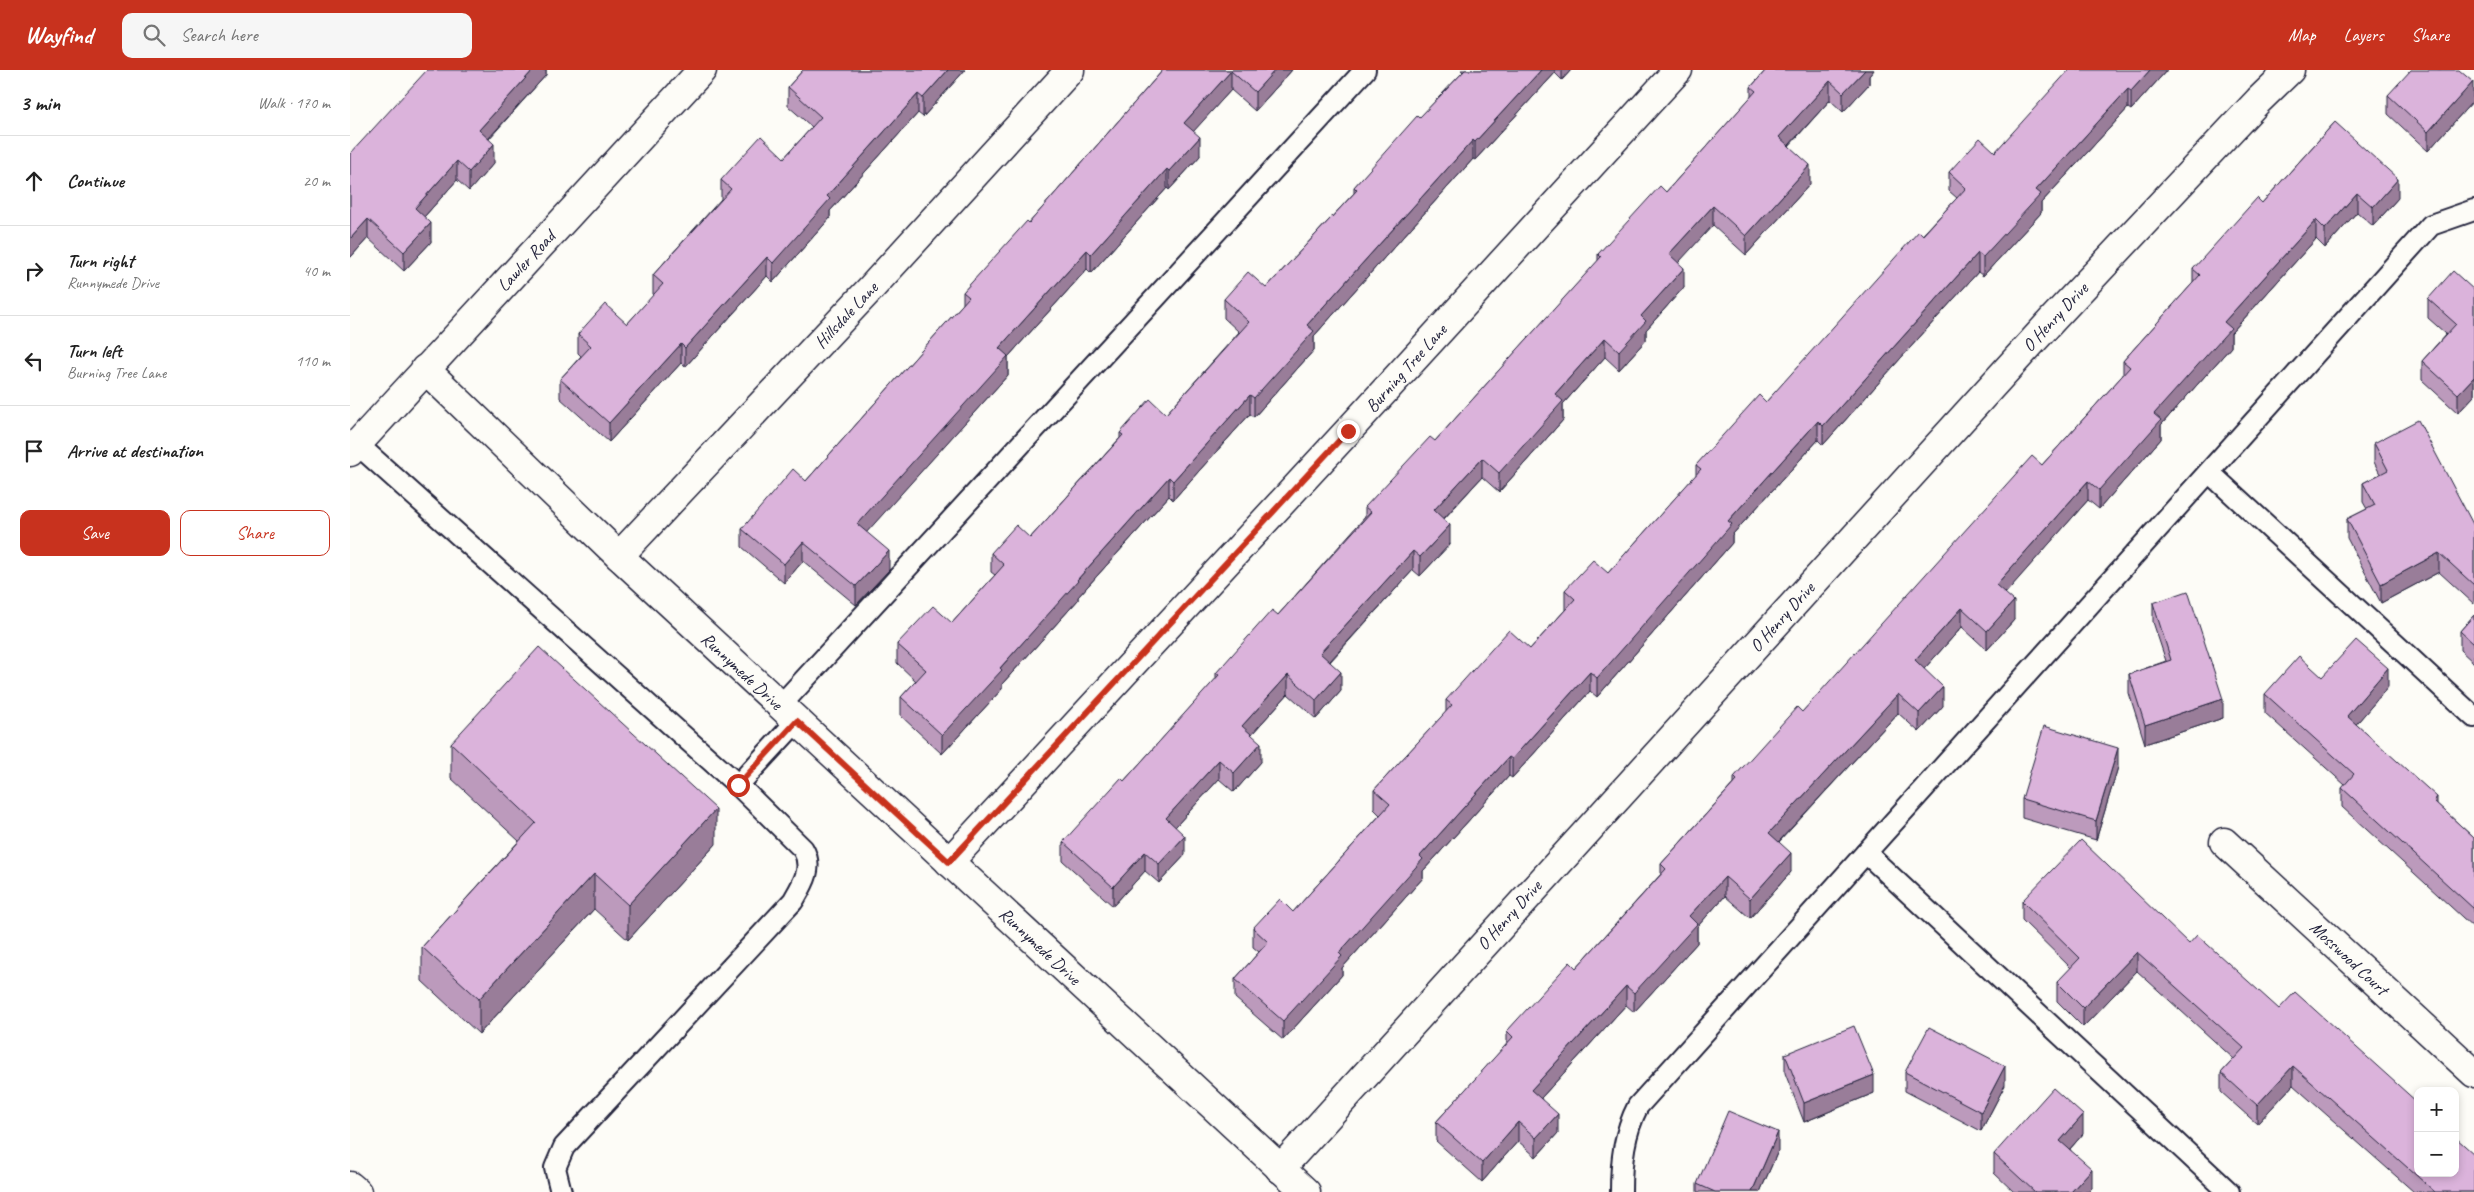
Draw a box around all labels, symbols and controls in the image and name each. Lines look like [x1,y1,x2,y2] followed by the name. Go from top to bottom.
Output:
[122,13,472,58] search box
[25,20,92,50] text: Wayfind
[140,21,168,49] icon: search
[180,23,258,47] text: Search here
[2288,24,2316,46] text: Map
[2344,24,2383,46] text: Layers
[2411,24,2449,46] text: Share
[20,90,60,116] text: 3 min
[258,93,330,113] text: Walk · 170 m
[20,167,48,195] icon: ahead
[67,169,124,193] text: Continue
[303,171,330,191] text: 20 m
[492,224,562,296] street label: Lawler Road
[67,249,134,273] text: Turn right
[20,257,48,285] icon: right
[303,261,330,281] text: 40 m
[67,273,159,293] text: Runnymede Drive
[810,276,883,353] street label: Hillsdale Lane
[2017,277,2093,356] street label: O Henry Drive
[1361,318,1452,417] street label: Burning Tree Lane
[67,339,122,363] text: Turn left
[20,347,48,375] icon: left
[296,351,330,371] text: 110 m
[67,363,166,383] text: Burning Tree Lane
[1337,420,1360,443] route end
[20,437,48,465] icon: arrive
[67,439,203,463] text: Arrive at destination
[20,510,170,556] button: Save
[180,510,330,556] button: Share
[1745,577,1820,657] street label: O Henry Drive
[697,628,788,715] street label: Runnymede Drive
[727,774,750,797] route start
[1472,875,1547,955] street label: O Henry Drive
[995,903,1086,990] street label: Runnymede Drive
[2305,916,2395,1002] street label: Mosswood Court
[2414,1087,2459,1177] map controls
[2414,1087,2459,1132] button: +
[2414,1132,2459,1177] button: −

